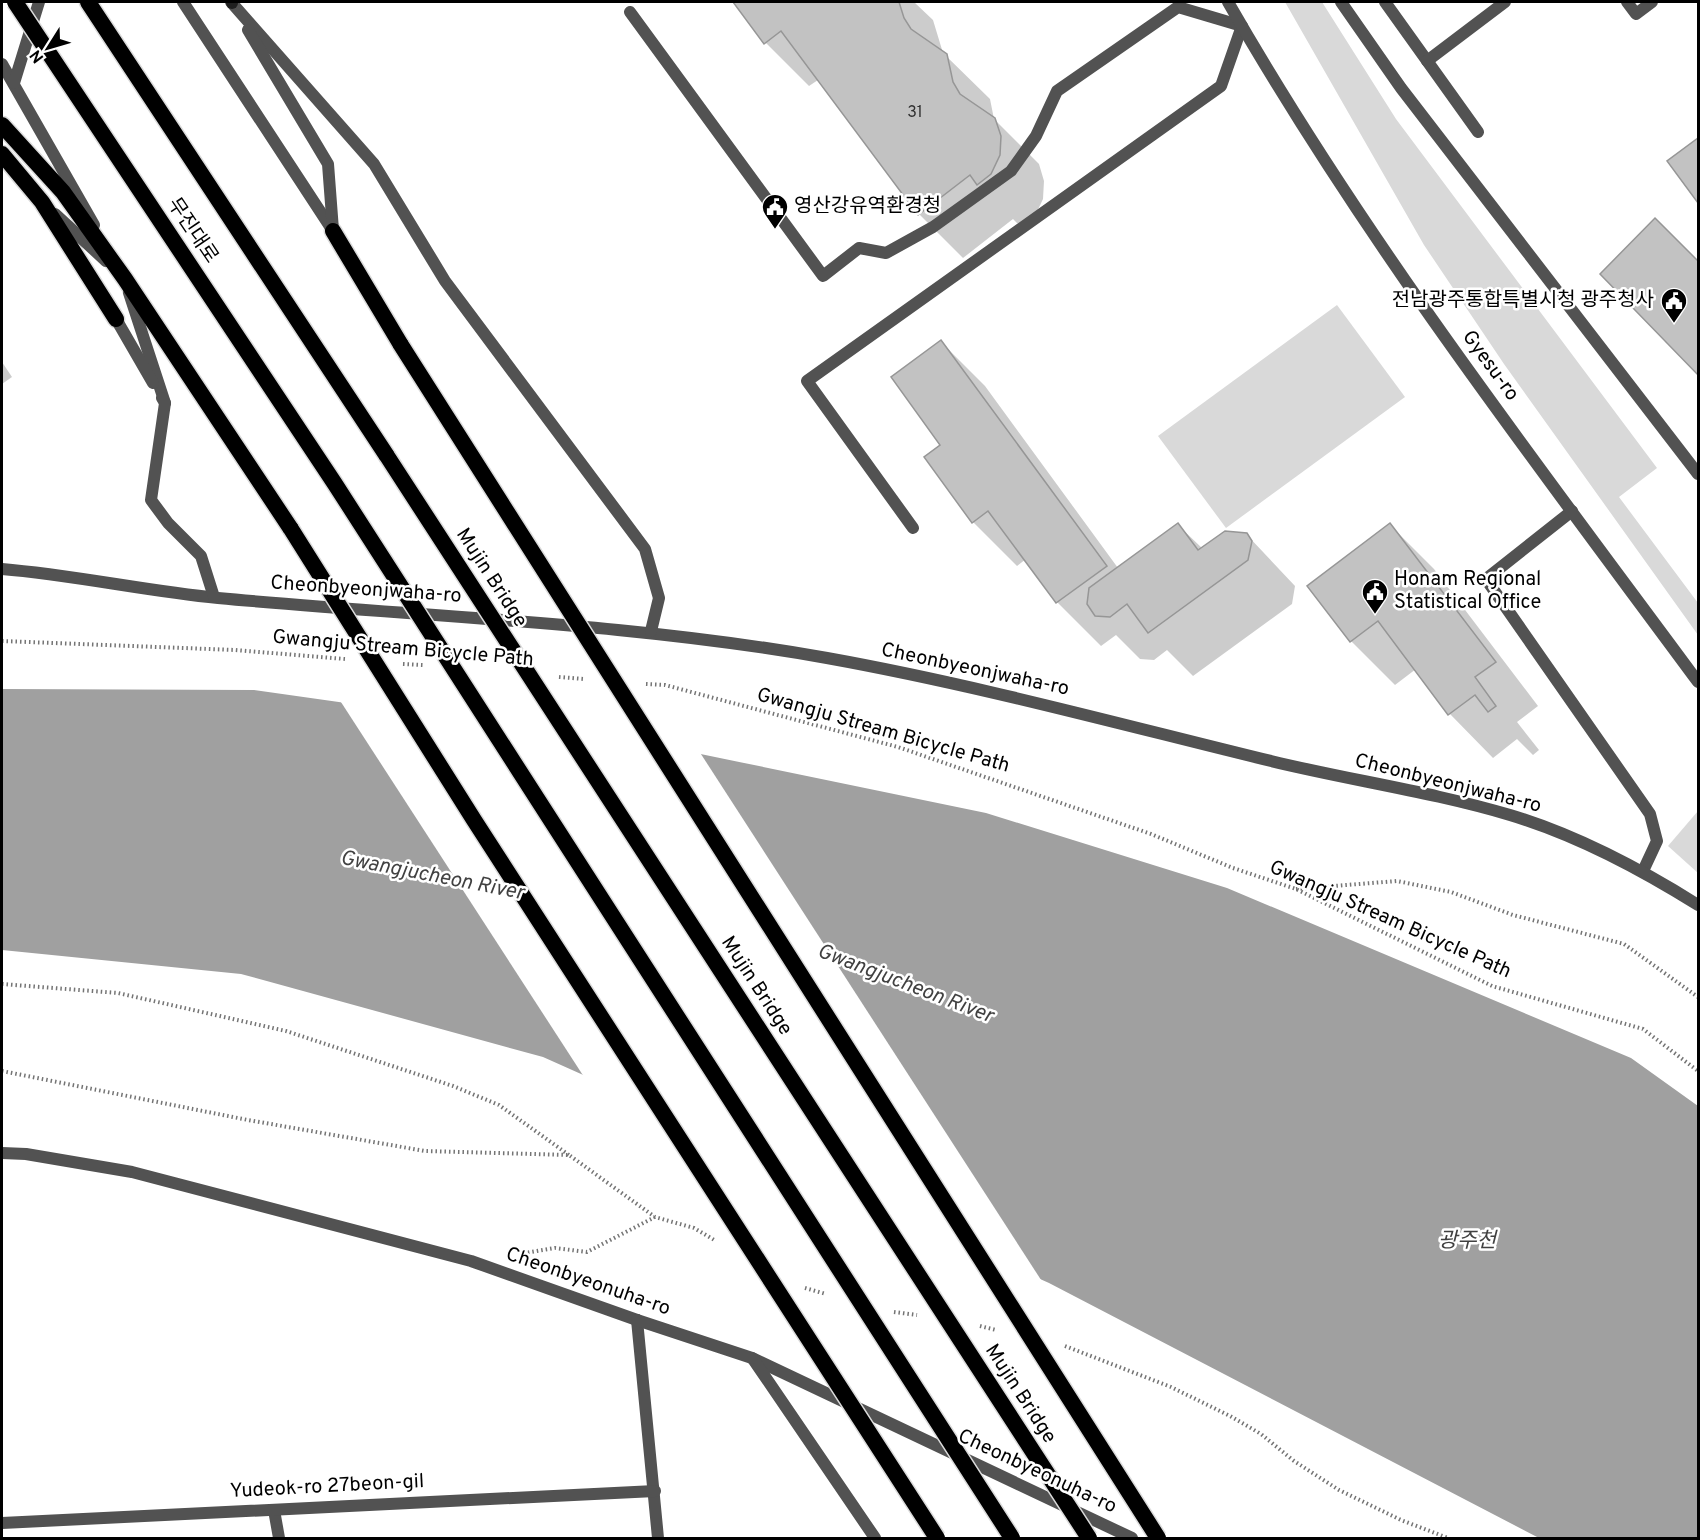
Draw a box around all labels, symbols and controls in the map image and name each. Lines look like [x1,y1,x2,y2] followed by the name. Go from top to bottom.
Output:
[18,18,78,78] north arrow
[26,45,49,66] text: N
[907,103,923,123] house number: 31
[760,192,790,230] public building icon: 영산강유역환경청
[161,193,223,269] street label: 무진대로
[794,194,941,220] place label: 영산강유역환경청
[1659,286,1689,324] public building icon: 전남광주통합특별시청 광주청사
[1392,288,1654,314] place label: 전남광주통합특별시청 광주청사
[1456,326,1524,406] street label: Gyesu-ro
[449,523,533,633] street label: Mujin Bridge
[1394,567,1541,616] place label: Honam Regional Statistical Office
[270,570,462,610] street label: Cheonbyeonjwaha-ro
[1360,577,1390,615] public building icon: Honam Regional Statistical Office
[271,625,535,673] street label: Gwangju Stream Bicycle Path
[879,637,1071,703] street label: Cheonbyeonjwaha-ro
[753,682,1013,780] street label: Gwangju Stream Bicycle Path
[1352,748,1544,820] street label: Cheonbyeonjwaha-ro
[338,845,528,907] water label: Gwangjucheon River
[1265,855,1515,985] street label: Gwangju Stream Bicycle Path
[714,931,798,1041] street label: Mujin Bridge
[813,938,999,1031] water label: Gwangjucheon River
[1438,1228,1499,1255] water label: 광주천
[502,1242,674,1322] street label: Cheonbyeonuha-ro
[978,1339,1062,1449] street label: Mujin Bridge
[953,1424,1121,1520] street label: Cheonbyeonuha-ro
[229,1469,425,1505] street label: Yudeok-ro 27beon-gil

